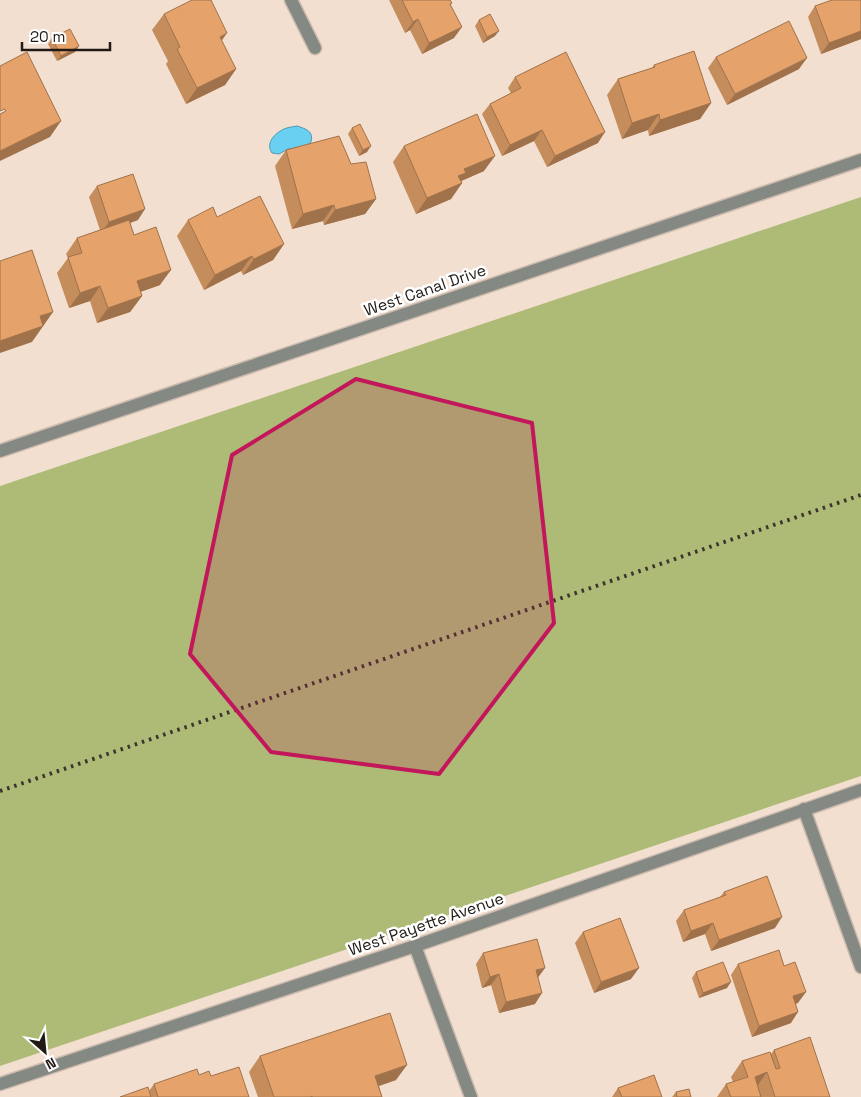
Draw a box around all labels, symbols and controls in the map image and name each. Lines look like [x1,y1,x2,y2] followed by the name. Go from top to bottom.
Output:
[22,20,110,52] scale bar
[30,27,65,46] text: 20 m
[361,259,489,321] street label: West Canal Drive
[345,888,507,960] street label: West Payette Avenue
[20,1027,70,1077] north arrow
[43,1053,59,1074] text: N

